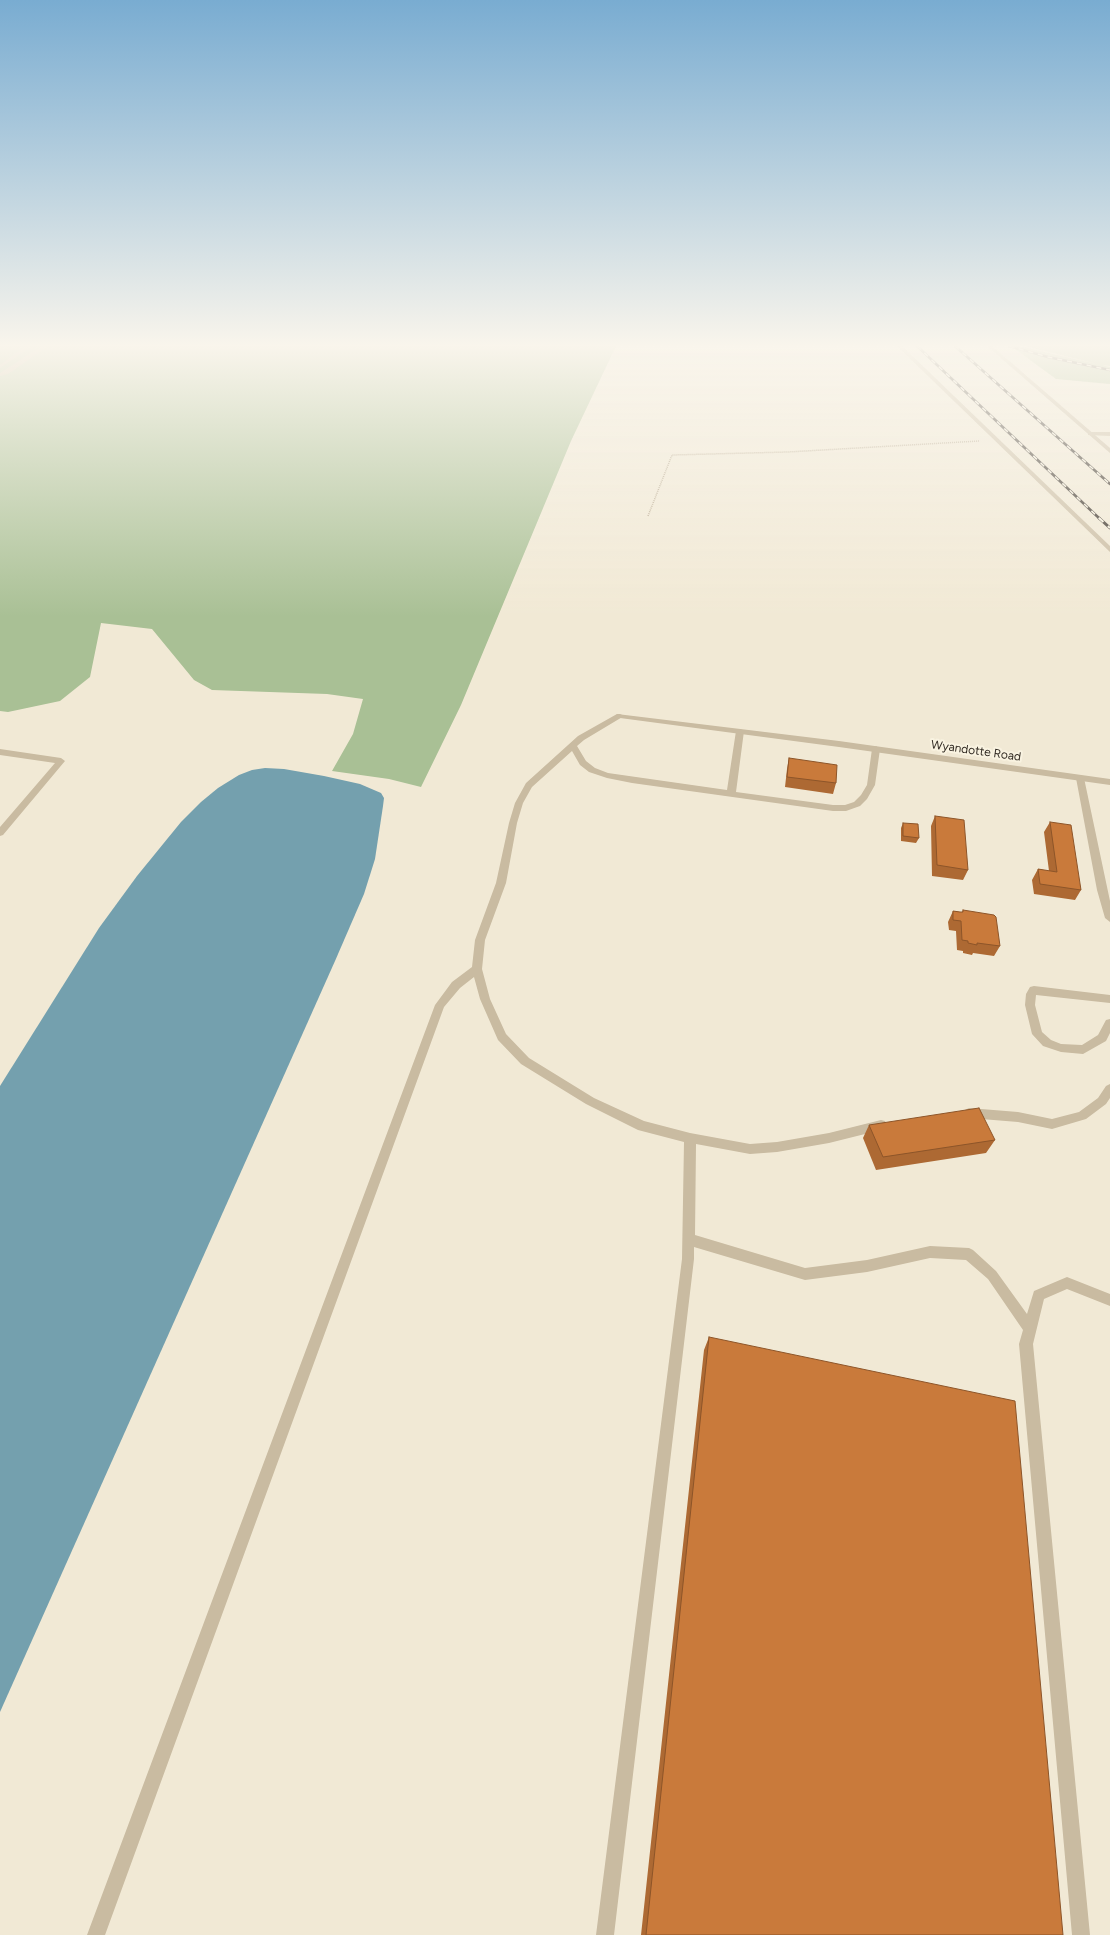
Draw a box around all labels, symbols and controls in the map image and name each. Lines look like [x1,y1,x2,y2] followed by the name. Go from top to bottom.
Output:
[930,738,1022,764] street label: Wyandotte Road

